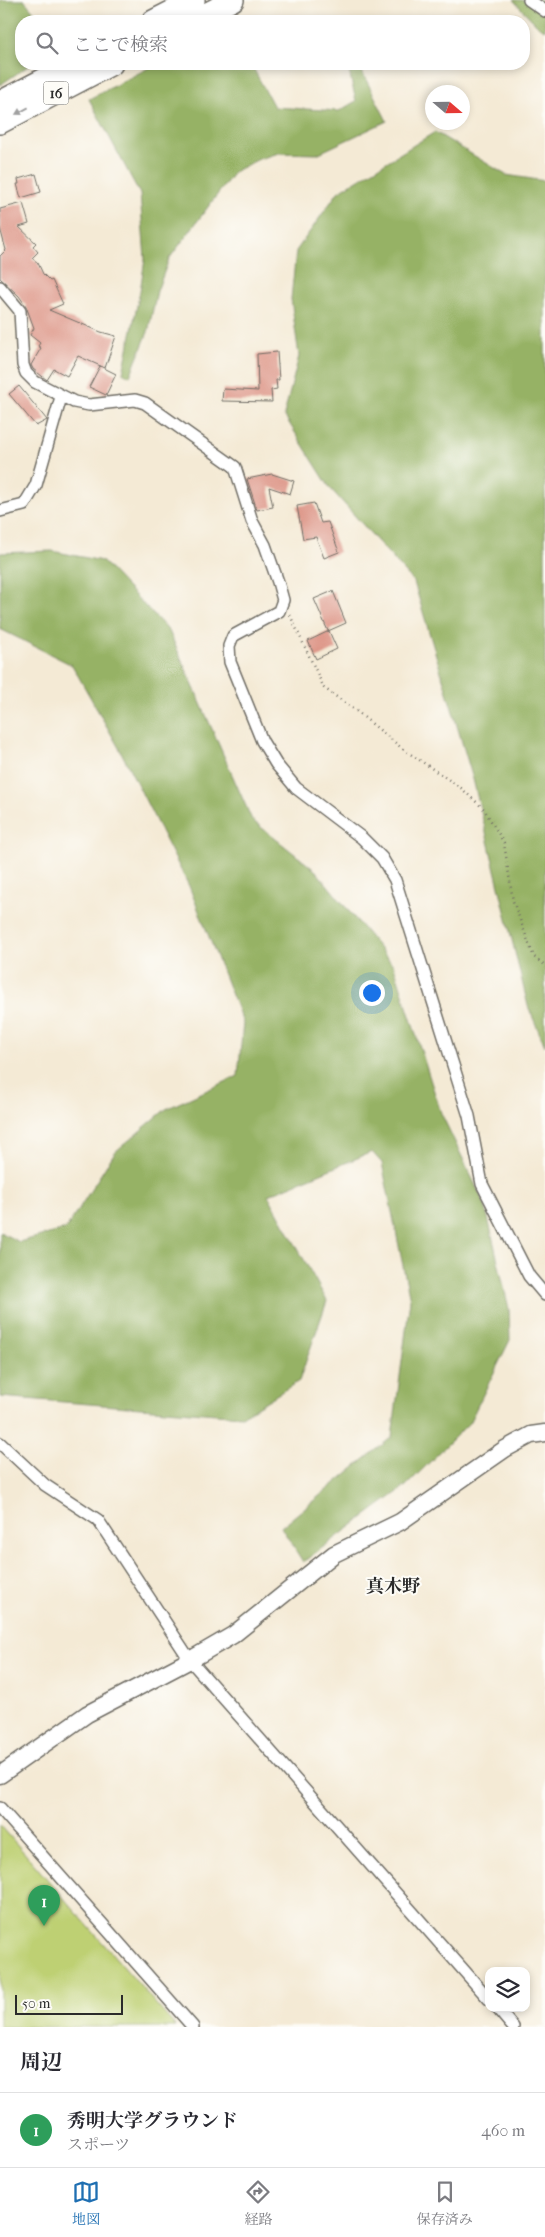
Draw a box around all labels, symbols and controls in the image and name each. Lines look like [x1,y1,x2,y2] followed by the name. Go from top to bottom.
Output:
[15,15,530,70] search box
[33,29,61,57] icon: search
[73,34,168,56] text: ここで検索
[44,82,68,105] road number: 16
[425,85,470,130] north arrow
[15,107,30,115] one-way arrow
[359,980,385,1006] your location
[366,1576,421,1597] district label: 真木野
[28,1885,60,1926] pin: 1
[485,1967,530,2012] map controls
[485,1967,530,2012] button: layers
[15,1992,122,2015] scale bar
[22,1995,50,2012] text: 50 m
[20,2050,62,2074] text: 周辺
[67,2110,238,2132] text: 秀明大学グラウンド
[33,2121,39,2140] text: 1
[481,2121,525,2140] text: 460 m
[67,2135,130,2154] text: スポーツ
[72,2178,100,2228] tab: 地図
[244,2178,272,2228] tab: 経路
[417,2178,473,2228] tab: 保存済み

